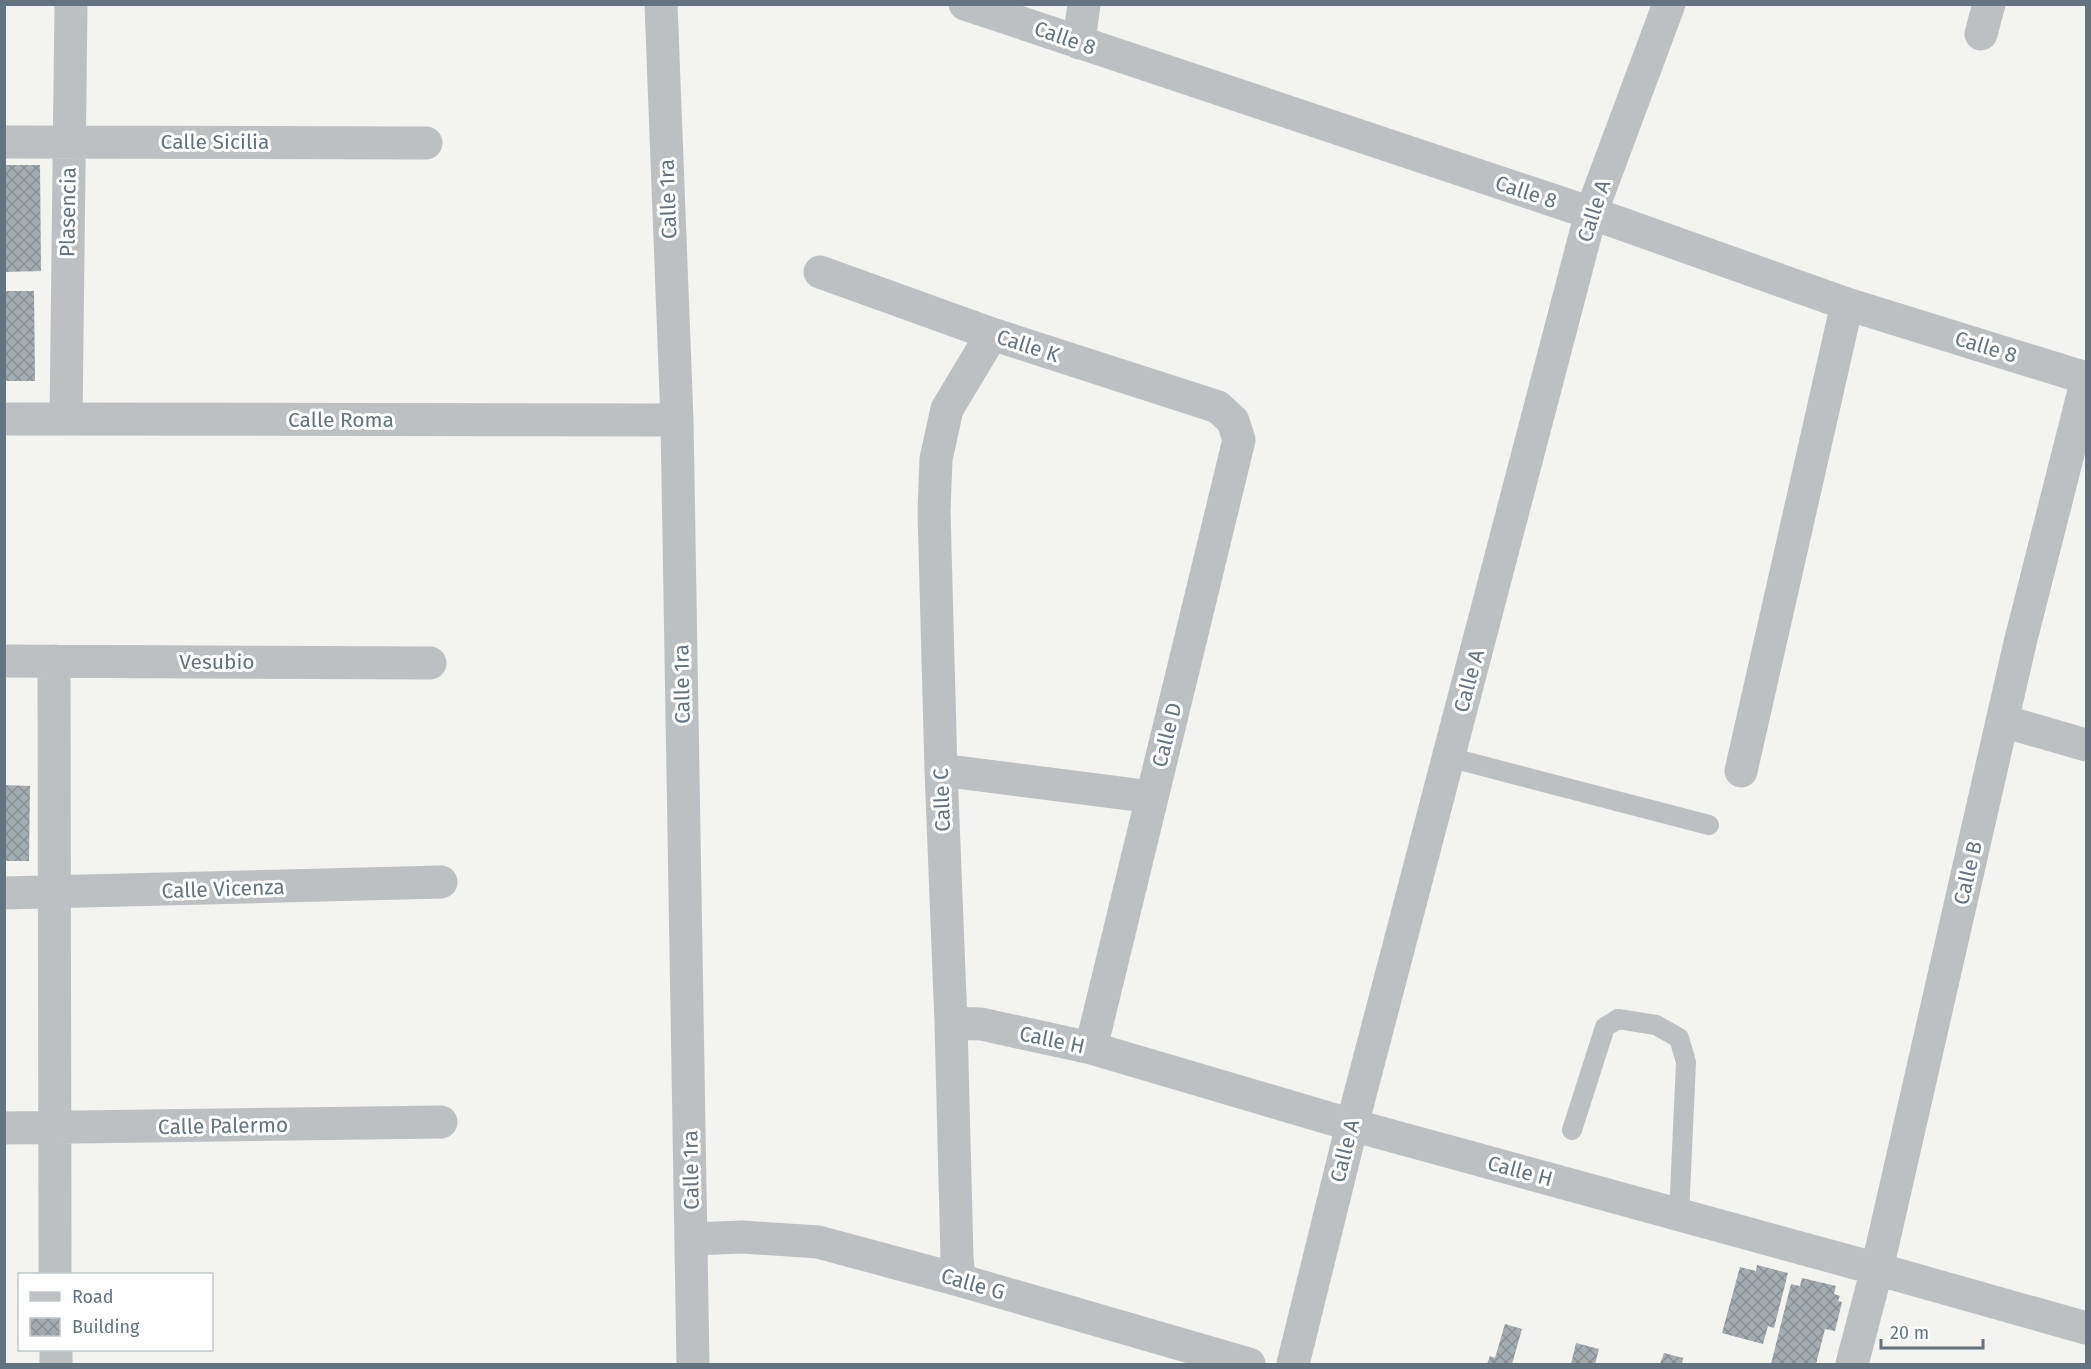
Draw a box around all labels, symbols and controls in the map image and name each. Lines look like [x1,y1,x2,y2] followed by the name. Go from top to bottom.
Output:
[1031,15,1099,61] street label: Calle 8
[161,129,269,155] street label: Calle Sicilia
[654,159,682,239] street label: Calle 1ra
[54,167,82,257] street label: Plasencia
[1492,170,1560,214] street label: Calle 8
[1572,177,1616,245] street label: Calle A
[993,324,1063,369] street label: Calle K
[1952,325,2020,369] street label: Calle 8
[288,407,394,433] street label: Calle Roma
[668,644,696,724] street label: Calle 1ra
[1448,647,1490,715] street label: Calle A
[179,649,255,675] street label: Vesubio
[1146,700,1188,770] street label: Calle D
[928,767,956,832] street label: Calle C
[1948,839,1988,907] street label: Calle B
[161,874,285,904] street label: Calle Vicenza
[1017,1020,1087,1060] street label: Calle H
[158,1112,288,1140] street label: Calle Palermo
[1325,1117,1365,1185] street label: Calle A
[677,1130,705,1210] street label: Calle 1ra
[1485,1150,1555,1192] street label: Calle H
[938,1263,1008,1305] street label: Calle G
[18,1273,213,1351] legend
[72,1286,114,1308] text: Road
[1881,1312,1983,1350] scale bar
[72,1316,140,1338] text: Building
[1890,1322,1929,1344] text: 20 m

